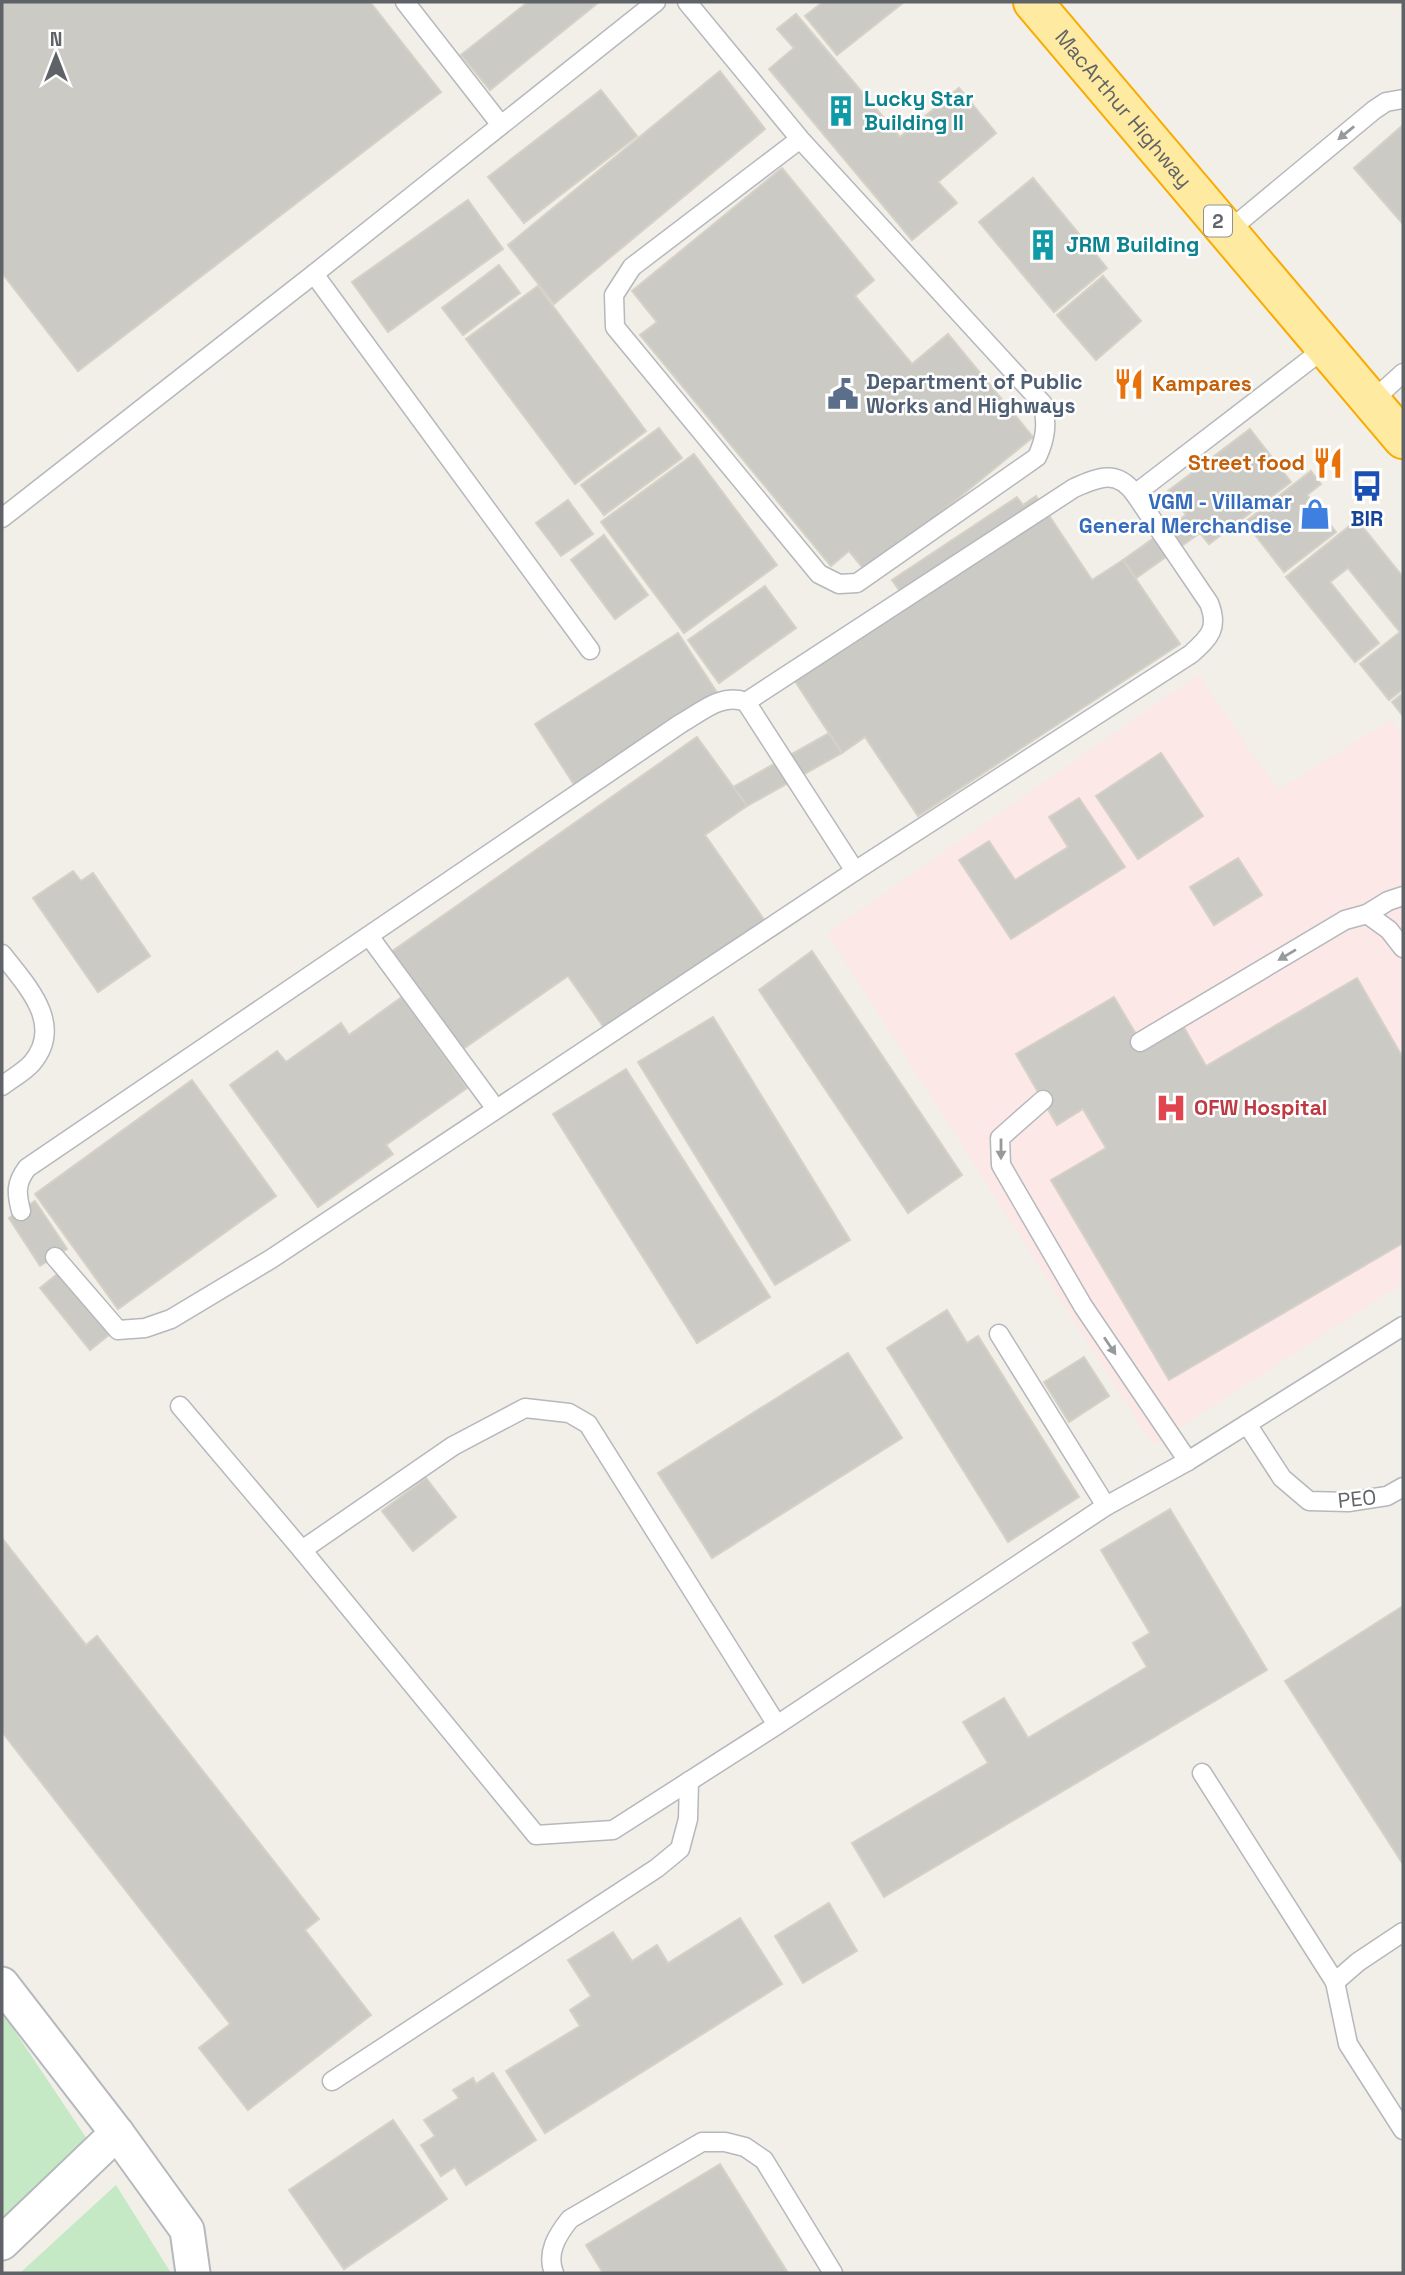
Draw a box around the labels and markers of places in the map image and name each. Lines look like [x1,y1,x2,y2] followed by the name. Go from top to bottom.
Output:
[864,85,974,136] place label: Lucky Star Building II
[824,94,858,128] building icon: Lucky Star Building II
[1026,228,1060,262] building icon: JRM Building
[1066,231,1199,258] place label: JRM Building
[1112,367,1146,401] restaurant icon: Kampares
[866,368,1083,419] place label: Department of Public Works and Highways
[1152,370,1252,397] place label: Kampares
[826,377,860,411] public building icon: Department of Public Works and Highways
[1311,446,1345,480] restaurant icon: Street food
[1188,449,1305,476] place label: Street food
[1350,469,1384,503] bus stop icon: BIR
[1079,488,1292,539] place label: VGM - Villamar General Merchandise
[1298,497,1332,531] shop icon: VGM - Villamar General Merchandise
[1351,505,1383,532] place label: BIR
[1154,1091,1188,1125] hospital icon: OFW Hospital
[1194,1094,1327,1121] place label: OFW Hospital

